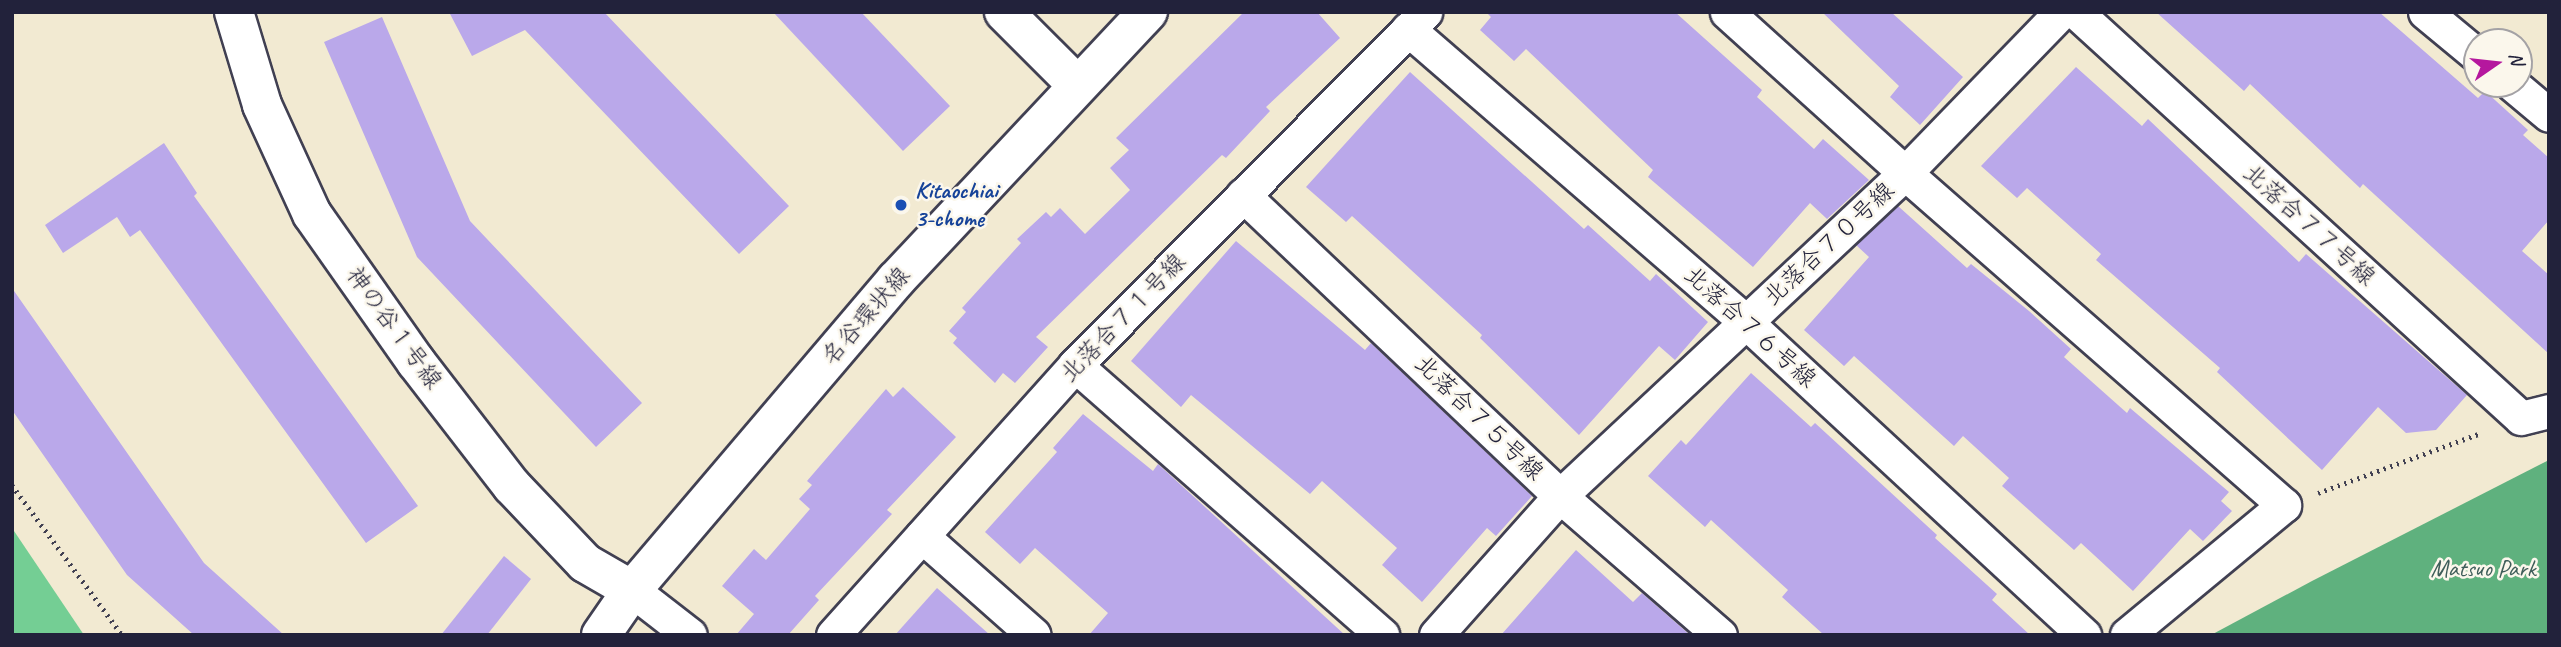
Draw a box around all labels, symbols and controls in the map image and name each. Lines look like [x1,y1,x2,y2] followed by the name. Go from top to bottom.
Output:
[2463,28,2533,98] north arrow
[2503,50,2530,67] text: N
[2237,158,2381,292] street label: 北落合７７号線
[1758,176,1900,312] street label: 北落合７０号線
[915,177,998,233] place label: Kitaochiai 3-chome
[893,197,909,213] marker: Kitaochiai 3-chome
[1054,248,1192,388] street label: 北落合７１号線
[1678,260,1822,394] street label: 北落合７６号線
[340,261,448,395] street label: 神の谷１号線
[816,261,916,371] street label: 名谷環状線
[1409,349,1549,487] street label: 北落合７５号線
[2430,555,2536,583] park label: Matsuo Park

